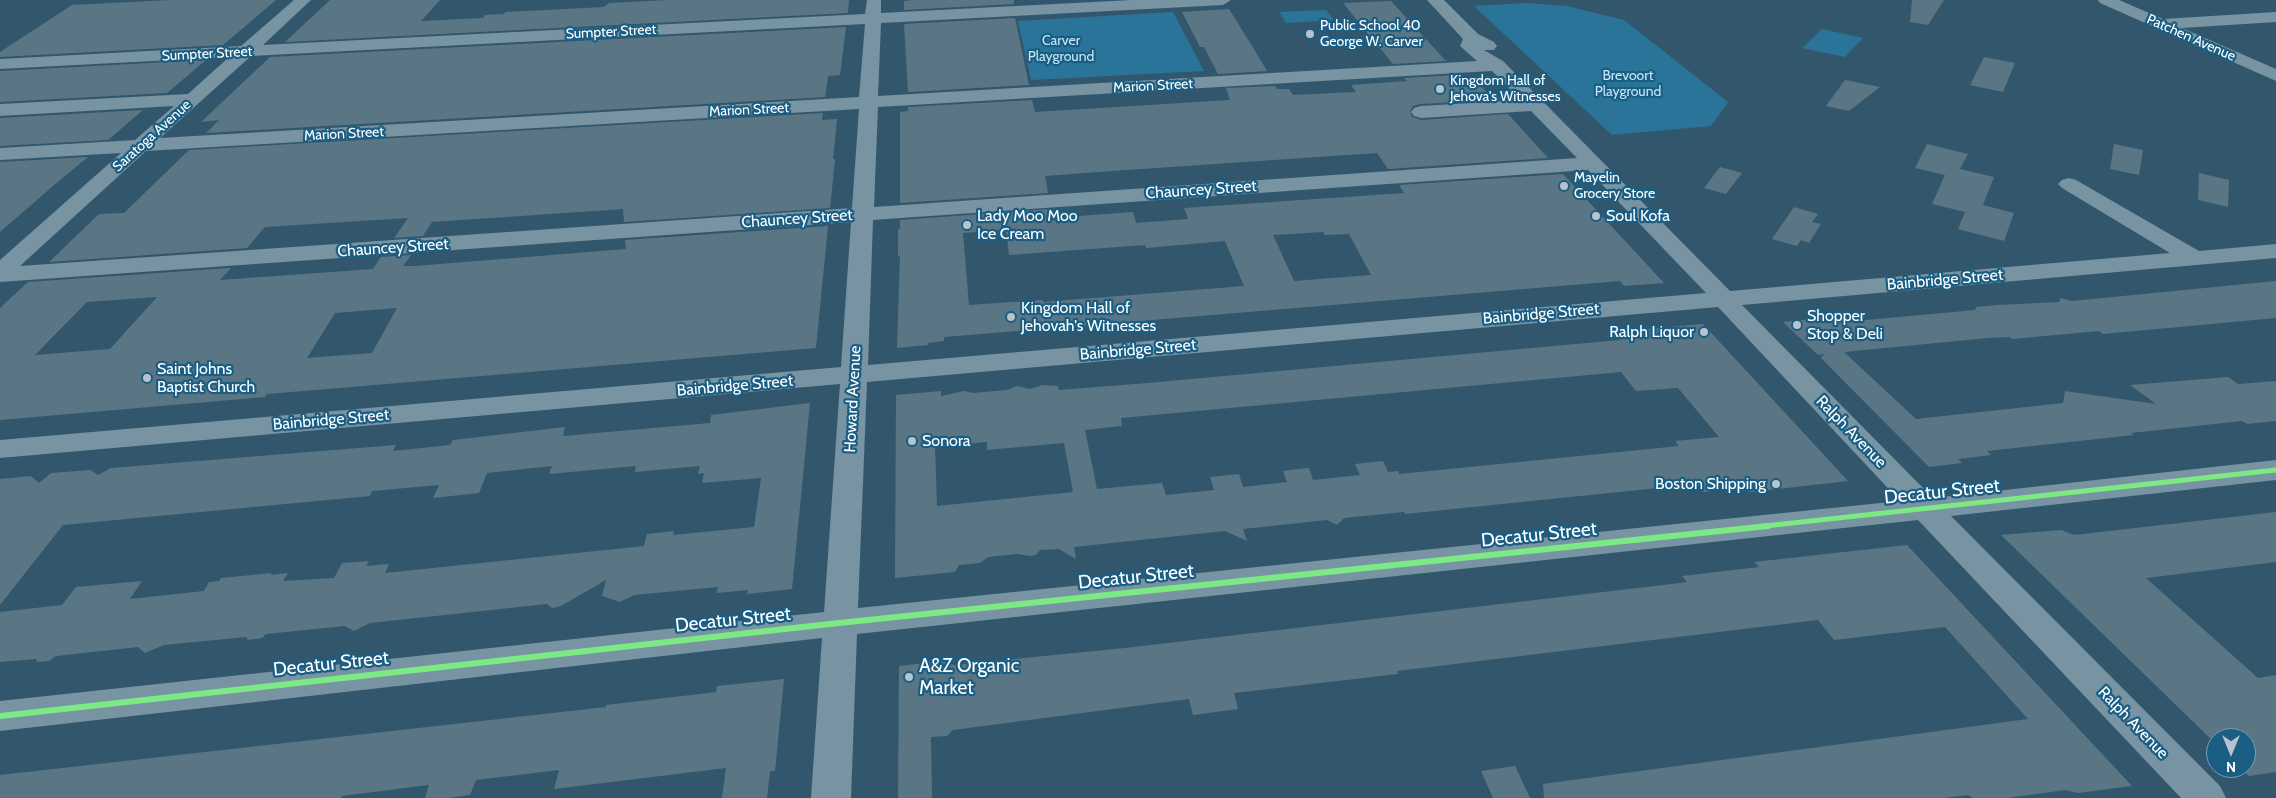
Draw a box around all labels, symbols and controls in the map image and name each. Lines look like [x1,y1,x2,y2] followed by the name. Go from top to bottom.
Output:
[2144,11,2238,65] street label: Patchen Avenue
[1320,18,1423,50] place label: Public School 40 George W. Carver
[565,21,657,43] street label: Sumpter Street
[1304,28,1316,40] marker: Public School 40 George W. Carver
[1028,33,1094,65] park label: Carver Playground
[161,43,253,65] street label: Sumpter Street
[1595,68,1661,100] park label: Brevoort Playground
[1450,73,1561,105] place label: Kingdom Hall of Jehova's Witnesses
[1113,76,1193,96] street label: Marion Street
[1434,83,1446,95] marker: Kingdom Hall of Jehova's Witnesses
[109,97,195,175] street label: Saratoga Avenue
[709,100,789,120] street label: Marion Street
[304,124,384,144] street label: Marion Street
[1574,170,1655,202] place label: Mayelin Grocery Store
[1145,177,1257,203] street label: Chauncey Street
[1558,180,1570,192] marker: Mayelin Grocery Store
[741,206,853,232] street label: Chauncey Street
[977,206,1078,244] place label: Lady Moo Moo Ice Cream
[1606,206,1670,226] place label: Soul Kofa
[1590,210,1602,222] marker: Soul Kofa
[961,219,973,231] marker: Lady Moo Moo Ice Cream
[337,235,449,261] street label: Chauncey Street
[1886,265,2004,295] street label: Bainbridge Street
[1021,298,1156,336] place label: Kingdom Hall of Jehovah's Witnesses
[1482,299,1600,329] street label: Bainbridge Street
[1807,306,1883,344] place label: Shopper Stop & Deli
[1005,311,1017,323] marker: Kingdom Hall of Jehovah's Witnesses
[1791,319,1803,331] marker: Shopper Stop & Deli
[1609,322,1694,342] place label: Ralph Liquor
[1698,326,1710,338] marker: Ralph Liquor
[1079,335,1197,365] street label: Bainbridge Street
[841,345,865,453] street label: Howard Avenue
[157,359,255,397] place label: Saint Johns Baptist Church
[676,371,794,401] street label: Bainbridge Street
[141,372,153,384] marker: Saint Johns Baptist Church
[1812,392,1890,472] street label: Ralph Avenue
[272,405,390,435] street label: Bainbridge Street
[922,431,971,451] place label: Sonora
[906,435,918,447] marker: Sonora
[1655,474,1766,494] place label: Boston Shipping
[1883,475,2001,509] street label: Decatur Street
[1770,478,1782,490] marker: Boston Shipping
[1480,518,1598,552] street label: Decatur Street
[1077,560,1195,594] street label: Decatur Street
[674,603,792,637] street label: Decatur Street
[272,647,390,681] street label: Decatur Street
[919,655,1019,699] place label: A&Z Organic Market
[903,671,915,683] marker: A&Z Organic Market
[2094,683,2172,763] street label: Ralph Avenue
[2206,728,2256,778] north arrow
[2226,758,2236,776] text: N

